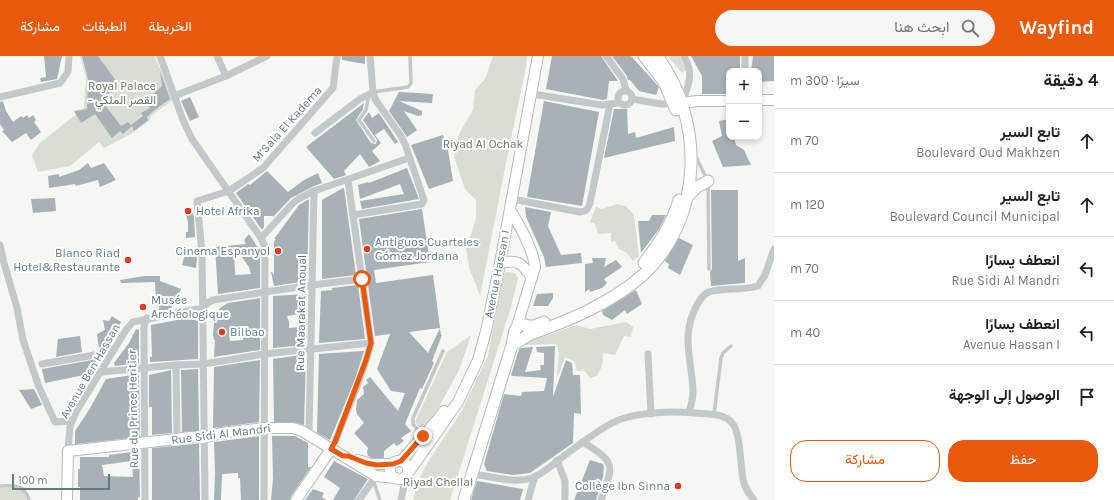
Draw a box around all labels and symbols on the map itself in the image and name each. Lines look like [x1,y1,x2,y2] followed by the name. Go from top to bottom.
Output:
[88,79,156,110] park label: Royal Palace - القصر الملكي
[249,83,325,165] street label: M’Sala El Kadema
[443,137,524,151] park label: Riyad Al Ochak
[196,204,260,218] place label: Hotel Afrika
[183,206,193,216] marker: Hotel Afrika
[482,229,512,319] street label: Avenue Hassan I
[375,235,479,263] place label: Antiguos Cuarteles Gómez Jordana
[176,244,270,258] place label: Cinema Espanyol
[362,244,372,254] marker: Antiguos Cuarteles Gómez Jordana
[13,246,120,274] place label: Blanco Riad Hotel&Restaurante
[273,246,283,256] marker: Cinema Espanyol
[123,255,133,265] marker: Blanco Riad Hotel&Restaurante
[293,255,309,371] street label: Rue Maarakat Anoual
[353,270,371,288] route start
[151,293,229,321] place label: Musée Archéologique
[138,302,148,312] marker: Musée Archéologique
[57,321,123,421] street label: Avenue Ben Hassan
[230,325,265,339] place label: Bilbao
[217,327,227,337] marker: Bilbao
[125,349,141,468] street label: Rue du Prince Heritier
[170,421,272,447] street label: Rue Sidi Al Mandri
[414,427,432,445] route end
[12,472,110,491] scale bar
[403,475,473,489] park label: Riyad Chellal
[575,479,670,493] place label: Collège Ibn Sinna
[673,481,683,491] marker: Collège Ibn Sinna

